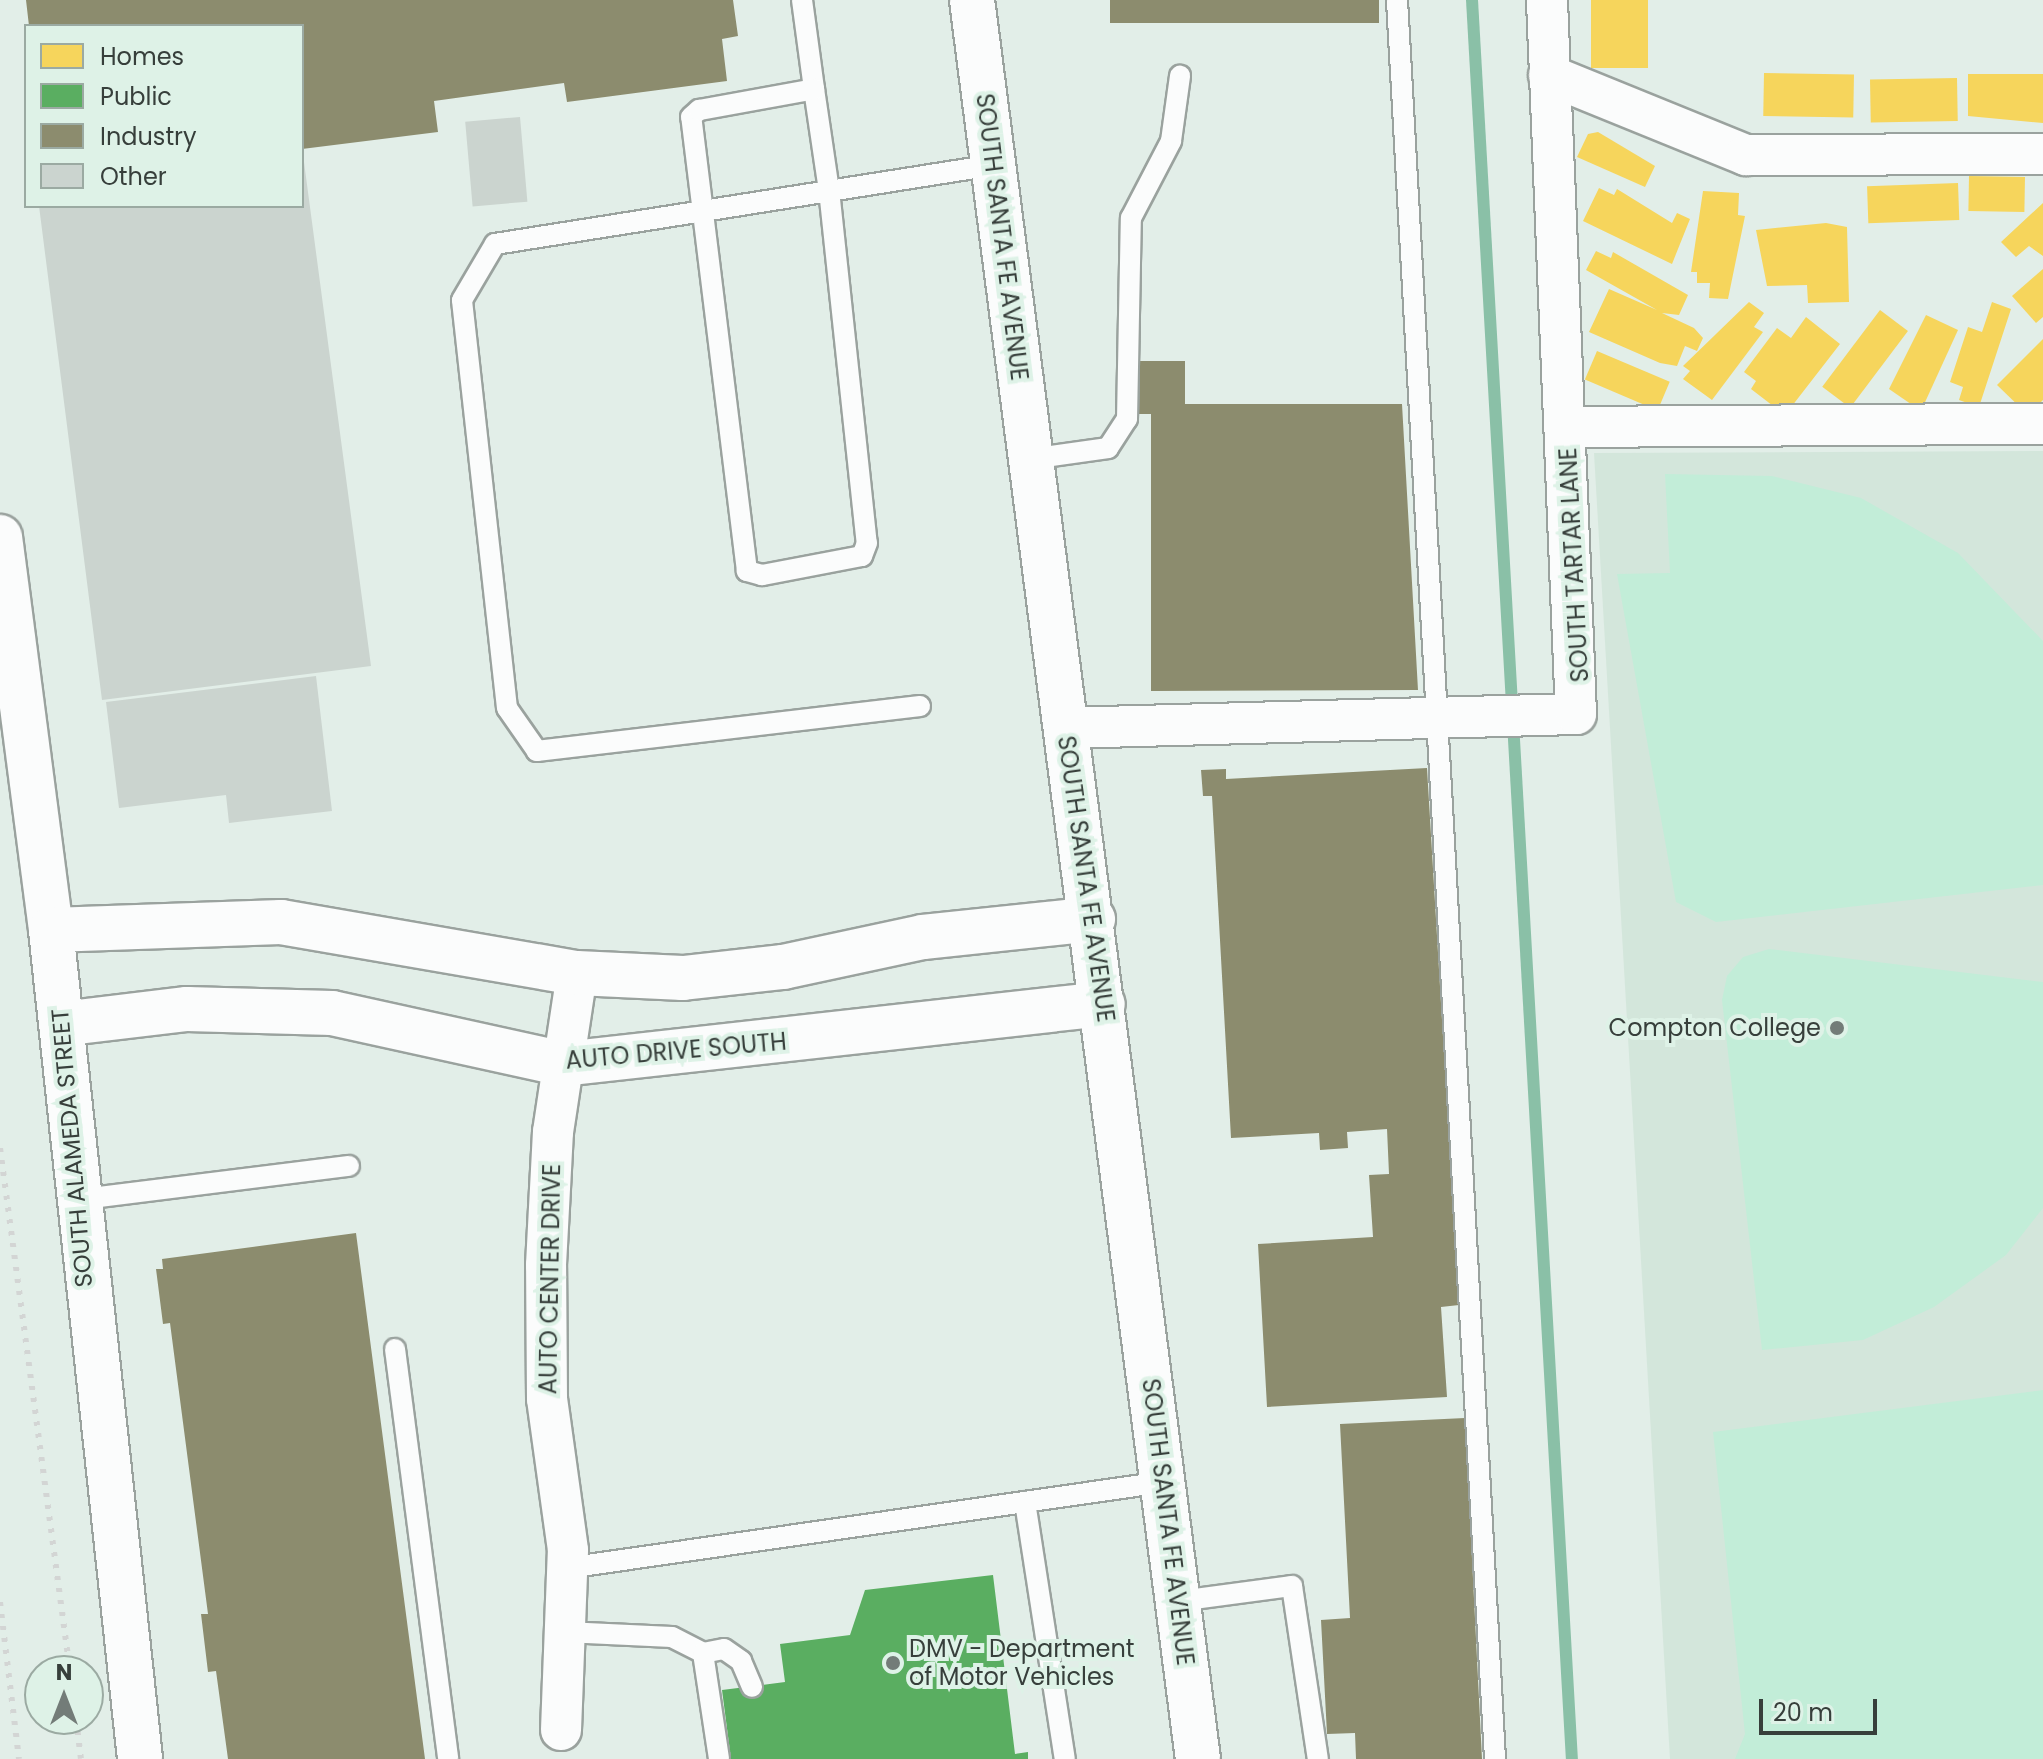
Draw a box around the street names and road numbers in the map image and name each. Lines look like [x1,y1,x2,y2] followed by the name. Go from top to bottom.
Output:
[970,92,1034,382] street label: SOUTH SANTA FE AVENUE
[1553,447,1595,683] street label: SOUTH TARTAR LANE
[1052,734,1120,1024] street label: SOUTH SANTA FE AVENUE
[45,1007,99,1289] street label: SOUTH ALAMEDA STREET
[564,1027,788,1075] street label: AUTO DRIVE SOUTH
[534,1163,566,1395] street label: AUTO CENTER DRIVE
[1136,1377,1200,1667] street label: SOUTH SANTA FE AVENUE

